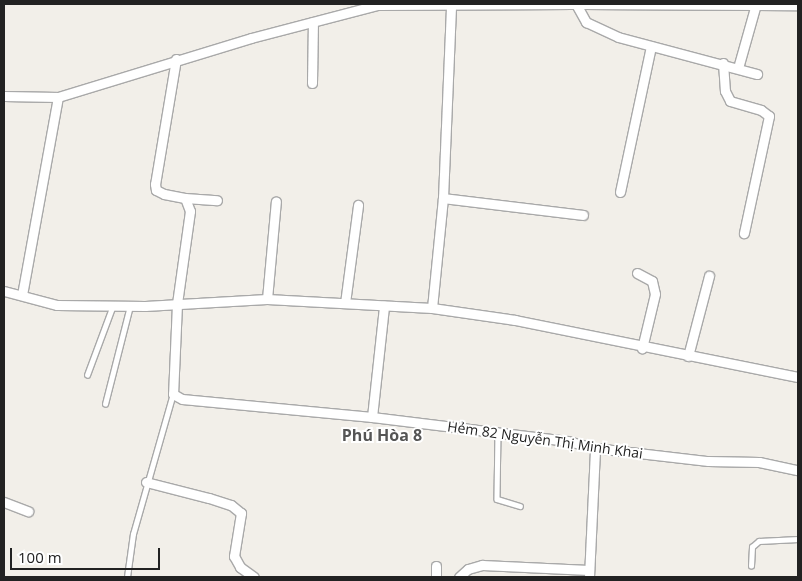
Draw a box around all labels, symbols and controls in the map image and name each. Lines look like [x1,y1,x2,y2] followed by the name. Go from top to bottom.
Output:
[446,418,644,462] street label: Hẻm 82 Nguyễn Thị Minh Khai
[342,425,422,445] district label: Phú Hòa 8
[12,538,162,570] scale bar
[18,547,62,567] text: 100 m

